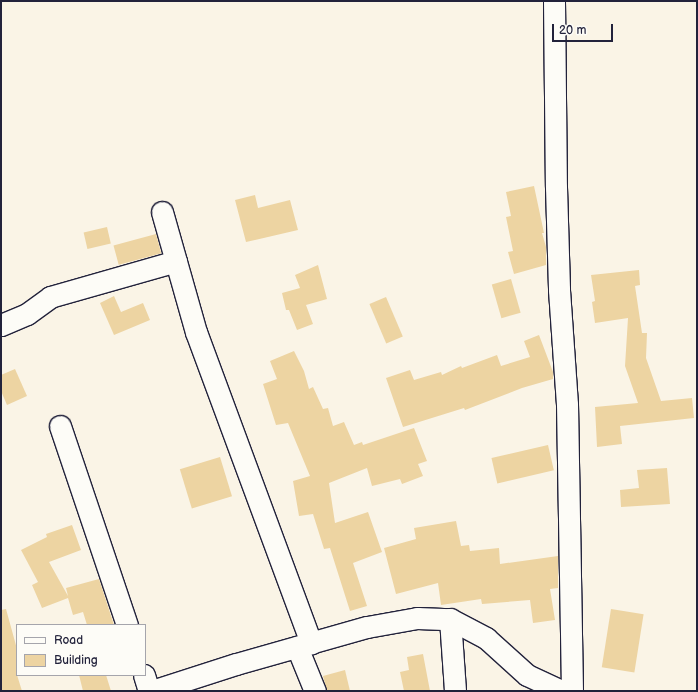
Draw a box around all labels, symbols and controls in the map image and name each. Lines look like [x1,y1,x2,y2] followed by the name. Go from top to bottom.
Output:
[554,16,615,42] scale bar
[559,23,586,38] text: 20 m
[16,624,146,676] legend
[54,633,83,648] text: Road
[54,653,98,668] text: Building

